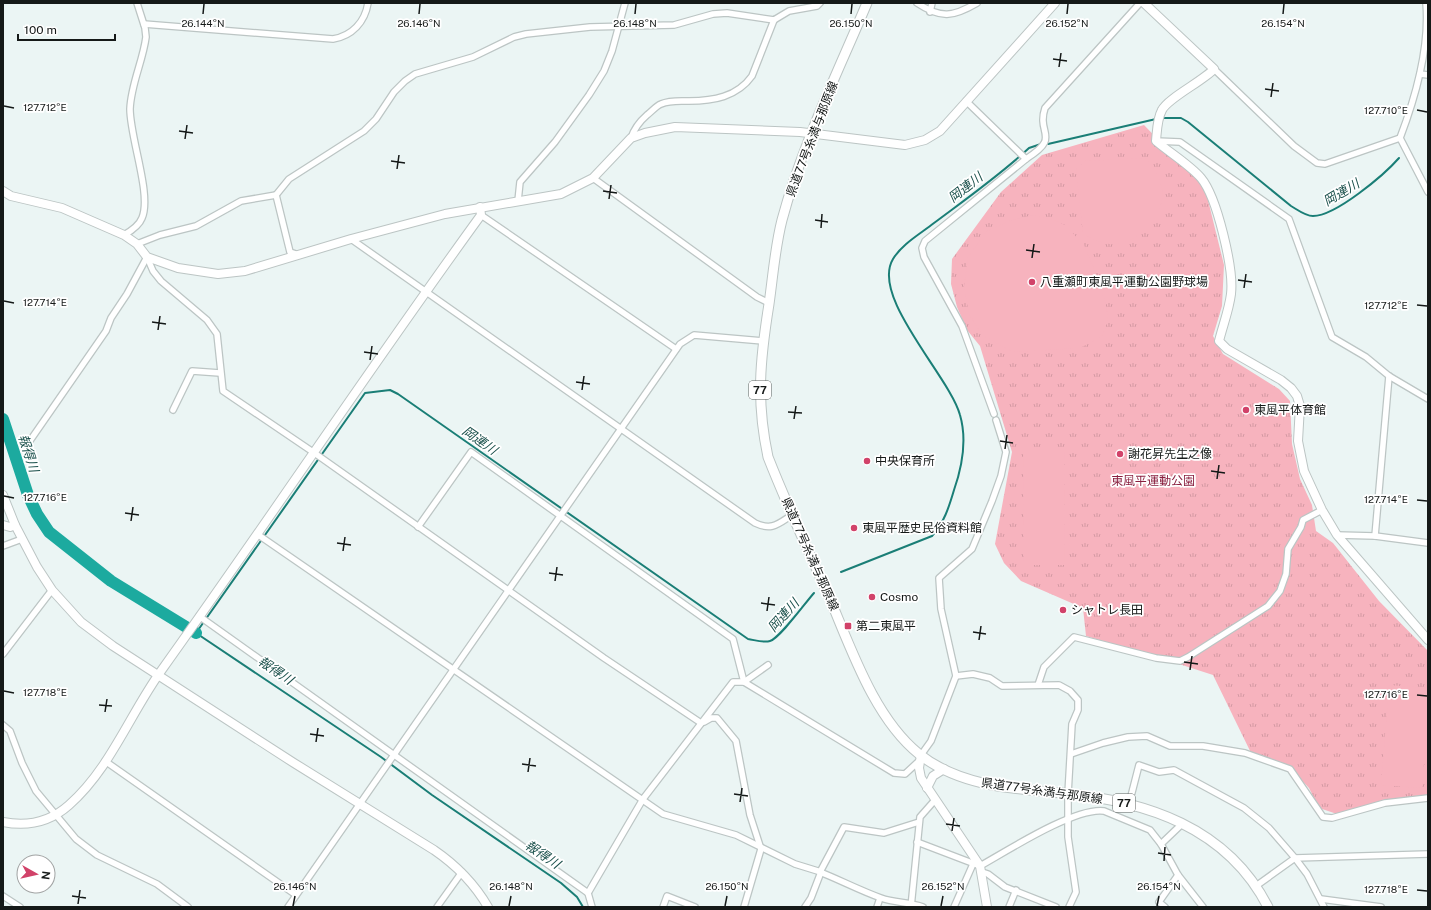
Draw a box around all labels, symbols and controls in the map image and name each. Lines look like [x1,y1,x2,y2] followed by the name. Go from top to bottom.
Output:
[18,16,115,42] scale bar
[181,17,225,29] text: 26.144°N
[397,17,441,29] text: 26.146°N
[613,17,657,29] text: 26.148°N
[829,17,873,29] text: 26.150°N
[1045,17,1089,29] text: 26.152°N
[1261,17,1305,29] text: 26.154°N
[24,23,57,37] text: 100 m
[784,79,840,199] street label: 県道77号糸満与那原線
[23,101,67,113] text: 127.712°E
[1364,104,1408,116] text: 127.710°E
[945,168,987,205] water label: 岡連川
[1321,175,1364,209] water label: 岡連川
[1040,275,1208,289] place label: 八重瀬町東風平運動公園野球場
[1027,277,1037,287] marker: 八重瀬町東風平運動公園野球場
[23,296,67,308] text: 127.714°E
[1364,299,1408,311] text: 127.712°E
[749,381,771,399] road number: 77
[1254,403,1326,417] place label: 東風平体育館
[1241,405,1251,415] marker: 東風平体育館
[459,423,502,459] water label: 岡連川
[15,432,42,476] water label: 報得川
[1128,447,1212,461] place label: 謝花昇先生之像
[1115,449,1125,459] marker: 謝花昇先生之像
[875,454,935,468] place label: 中央保育所
[862,456,872,466] marker: 中央保育所
[1111,474,1195,488] park label: 東風平運動公園
[23,491,67,503] text: 127.716°E
[1364,493,1408,505] text: 127.714°E
[779,495,841,613] street label: 県道77号糸満与那原線
[862,521,982,535] place label: 東風平歴史民俗資料館
[849,523,859,533] marker: 東風平歴史民俗資料館
[880,590,918,604] place label: Cosmo
[867,592,877,602] marker: Cosmo
[765,594,803,635] water label: 岡連川
[1071,603,1143,617] place label: シャトレ長田
[1058,605,1068,615] marker: シャトレ長田
[856,619,916,633] place label: 第二東風平
[843,621,853,631] marker: 第二東風平
[255,653,298,689] water label: 報得川
[23,686,67,698] text: 127.718°E
[1364,688,1408,700] text: 127.716°E
[980,776,1104,806] street label: 県道77号糸満与那原線
[1113,794,1135,812] road number: 77
[522,837,565,873] water label: 報得川
[16,854,56,894] north arrow
[39,870,52,880] text: N
[273,880,317,892] text: 26.146°N
[489,880,533,892] text: 26.148°N
[705,880,749,892] text: 26.150°N
[921,880,965,892] text: 26.152°N
[1137,880,1181,892] text: 26.154°N
[1364,883,1408,895] text: 127.718°E

